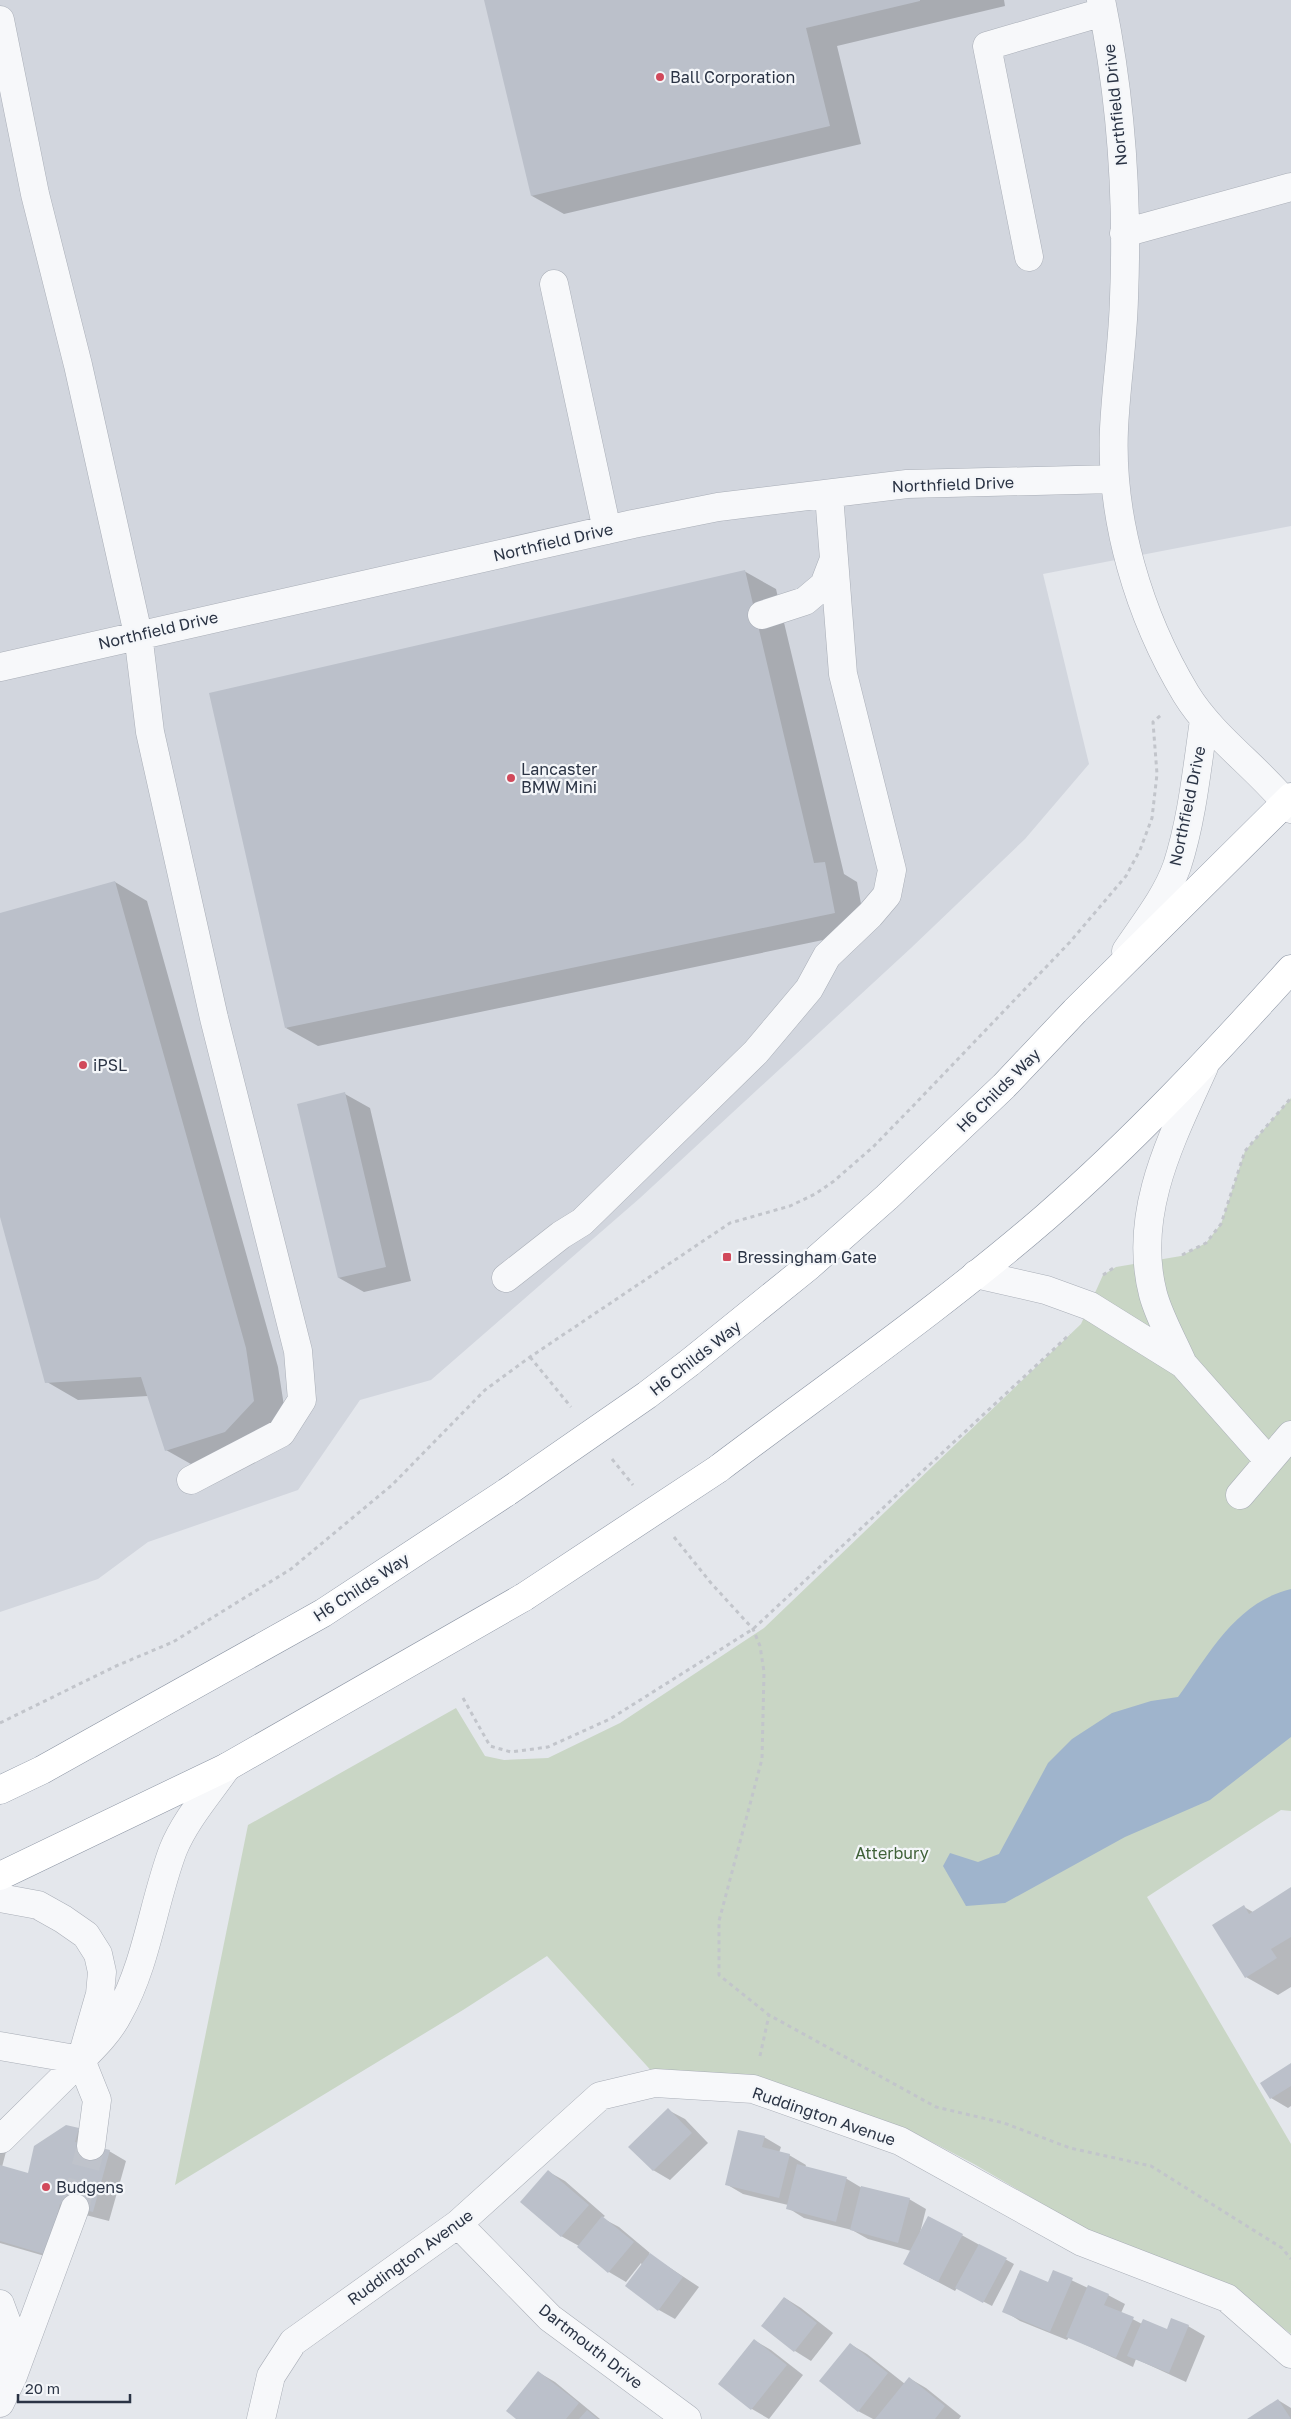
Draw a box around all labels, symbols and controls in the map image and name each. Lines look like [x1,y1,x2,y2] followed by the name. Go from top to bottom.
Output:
[1099,43,1131,167] street label: Northfield Drive
[670,67,795,87] place label: Ball Corporation
[654,71,666,83] marker: Ball Corporation
[891,472,1015,496] street label: Northfield Drive
[491,518,615,566] street label: Northfield Drive
[96,606,220,654] street label: Northfield Drive
[1164,744,1210,868] street label: Northfield Drive
[521,759,597,797] place label: Lancaster BMW Mini
[505,772,517,784] marker: Lancaster BMW Mini
[952,1044,1044,1136] street label: H6 Childs Way
[93,1055,127,1075] place label: iPSL
[77,1059,89,1071] marker: iPSL
[737,1247,877,1267] place label: Bressingham Gate
[721,1251,733,1263] marker: Bressingham Gate
[645,1316,745,1400] street label: H6 Childs Way
[309,1548,413,1625] street label: H6 Childs Way
[855,1843,929,1863] park label: Atterbury
[750,2082,898,2150] street label: Ruddington Avenue
[56,2177,124,2197] place label: Budgens
[40,2181,52,2193] marker: Budgens
[343,2205,477,2309] street label: Ruddington Avenue
[535,2299,647,2393] street label: Dartmouth Drive
[18,2372,130,2404] scale bar
[25,2379,60,2397] text: 20 m

